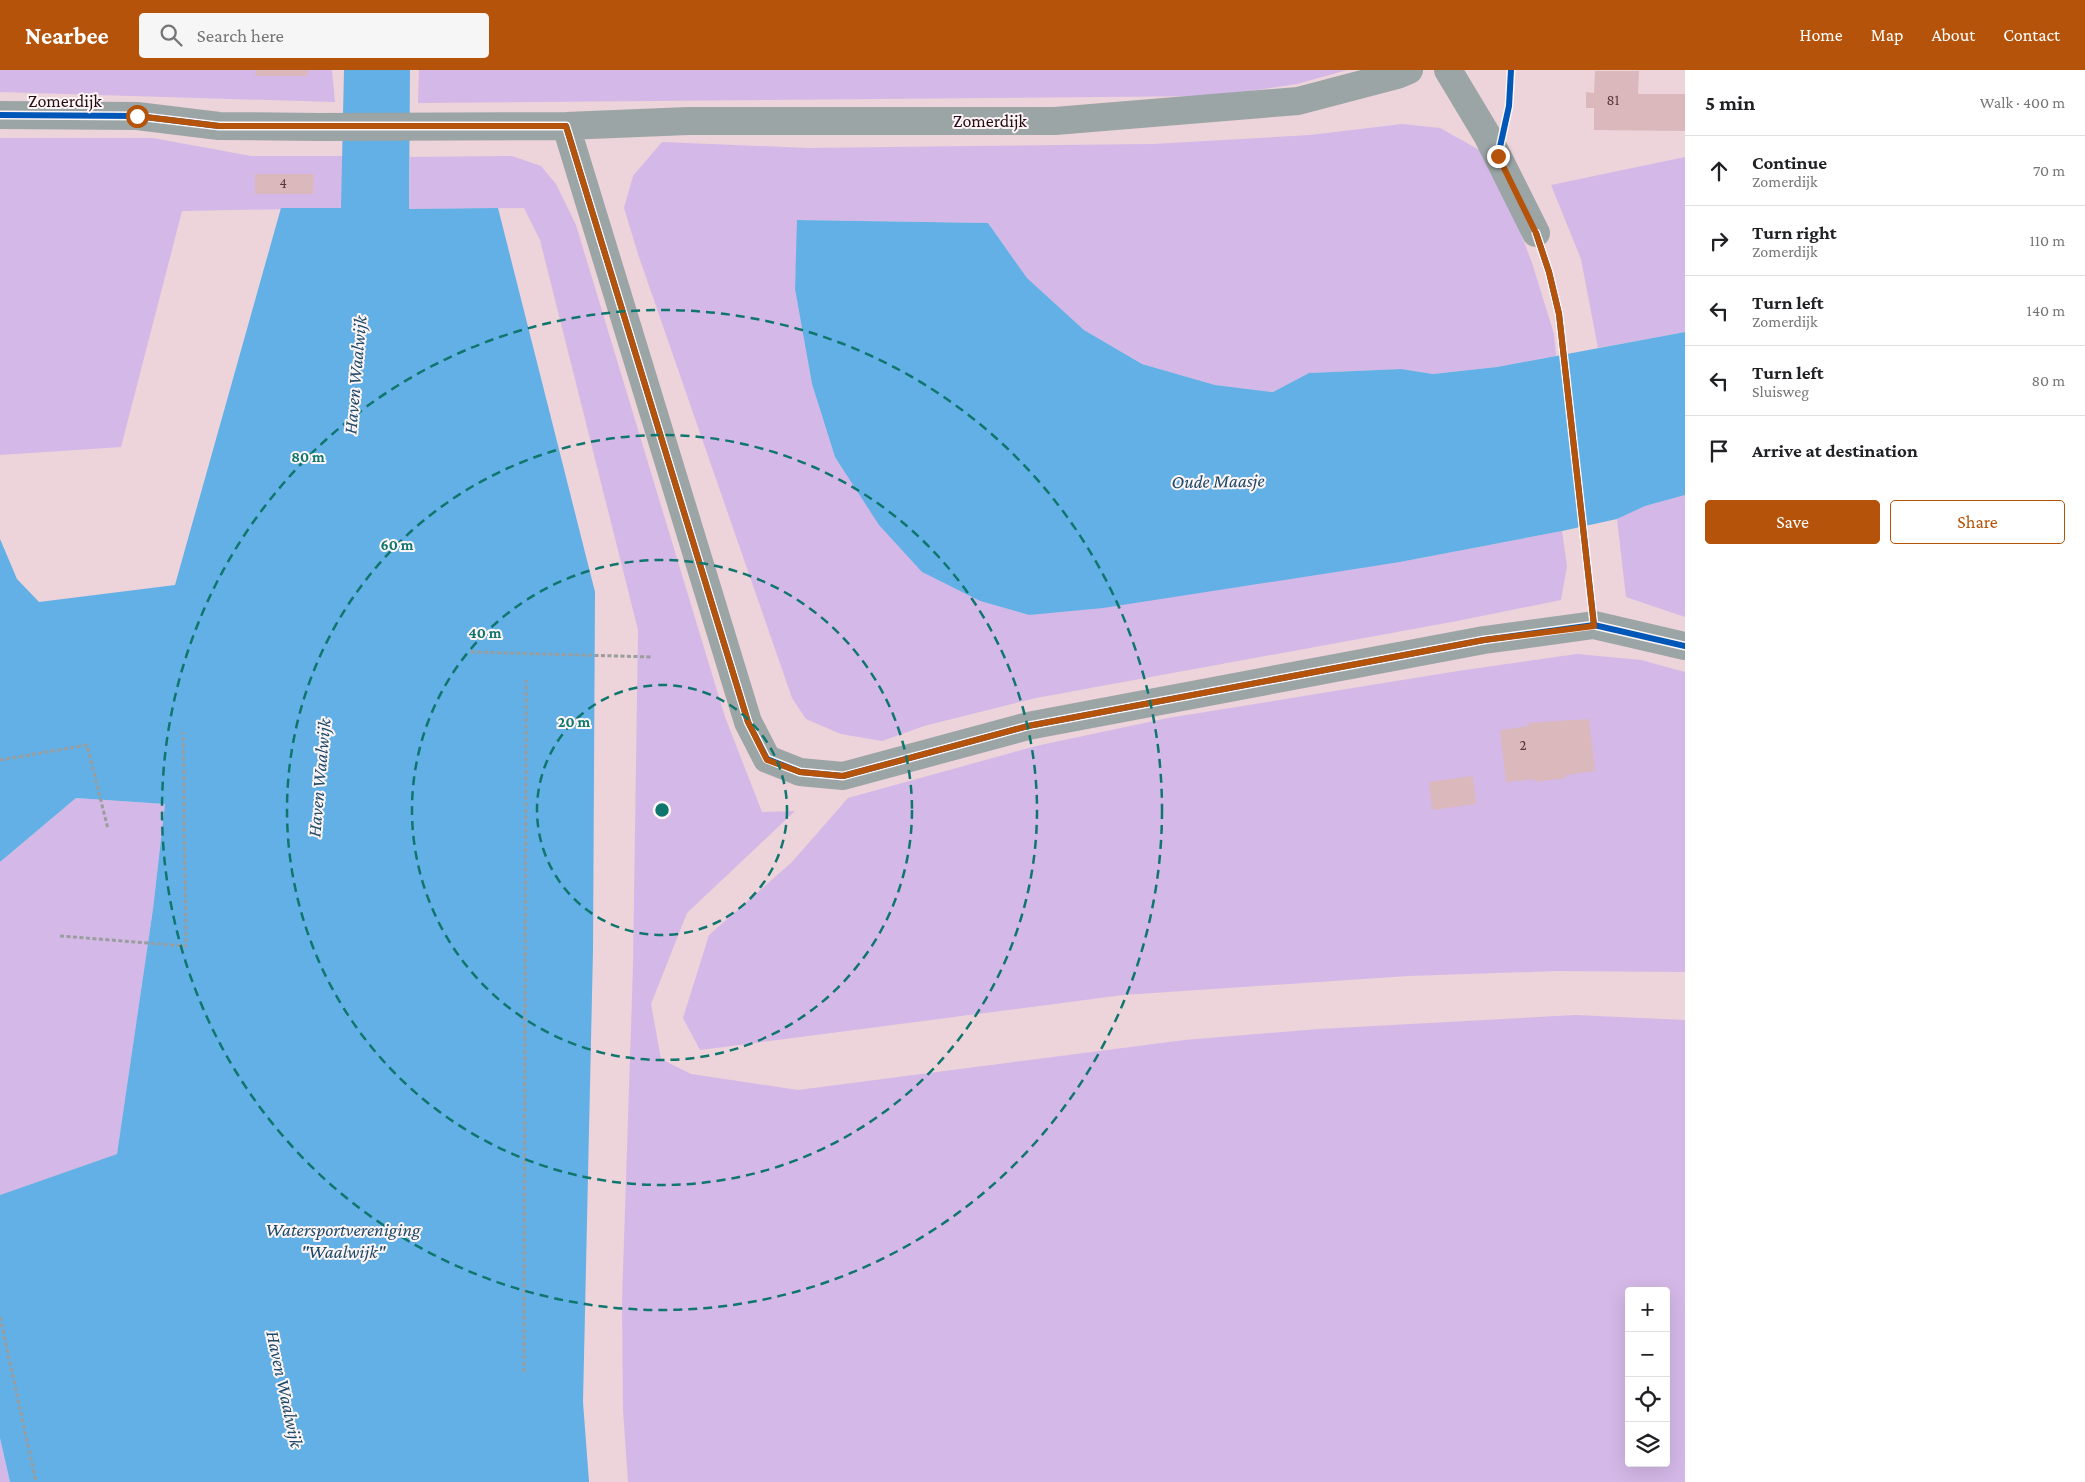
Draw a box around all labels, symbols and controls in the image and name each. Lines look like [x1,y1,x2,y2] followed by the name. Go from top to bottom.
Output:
[139,13,489,58] search box
[157,21,185,49] icon: search
[25,22,109,49] text: Nearbee
[197,25,284,46] text: Search here
[1800,25,1843,45] text: Home
[1871,25,1903,45] text: Map
[1931,25,1975,45] text: About
[2003,25,2060,45] text: Contact
[28,91,102,112] street label: Zomerdijk
[1705,91,1755,115] text: 5 min
[1606,92,1620,108] house number: 81
[1980,94,2065,111] text: Walk · 400 m
[126,105,149,128] route start
[953,111,1027,132] street label: Zomerdijk
[1487,145,1510,168] route end
[1752,152,1827,173] text: Continue
[1705,157,1733,185] icon: ahead
[2033,162,2065,179] text: 70 m
[1752,173,1818,190] text: Zomerdijk
[279,175,287,191] house number: 4
[1752,222,1837,243] text: Turn right
[1705,227,1733,255] icon: right
[2029,232,2065,249] text: 110 m
[1752,243,1818,260] text: Zomerdijk
[1752,292,1824,313] text: Turn left
[1705,297,1733,325] icon: left
[2027,302,2065,319] text: 140 m
[1752,313,1818,330] text: Zomerdijk
[339,314,372,435] water label: Haven Waalwijk
[1752,362,1824,383] text: Turn left
[1705,367,1733,395] icon: left
[2031,372,2065,389] text: 80 m
[1752,383,1809,400] text: Sluisweg
[1705,437,1733,465] icon: arrive
[1752,440,1918,461] text: Arrive at destination
[291,449,325,465] text: 80 m
[1171,470,1265,493] water label: Oude Maasje
[1705,500,1880,544] button: Save
[1890,500,2065,544] button: Share
[381,537,414,553] text: 60 m
[469,625,502,641] text: 40 m
[558,714,590,730] text: 20 m
[303,717,336,838] water label: Haven Waalwijk
[1519,737,1527,753] house number: 2
[653,801,671,819] centre of rings
[265,1219,421,1263] water label: Watersportvereniging "Waalwijk"
[1625,1287,1670,1467] map controls
[1625,1287,1670,1332] button: +
[261,1329,308,1450] water label: Haven Waalwijk
[1625,1332,1670,1377] button: −
[1625,1377,1670,1422] button: locate
[1625,1422,1670,1467] button: layers

